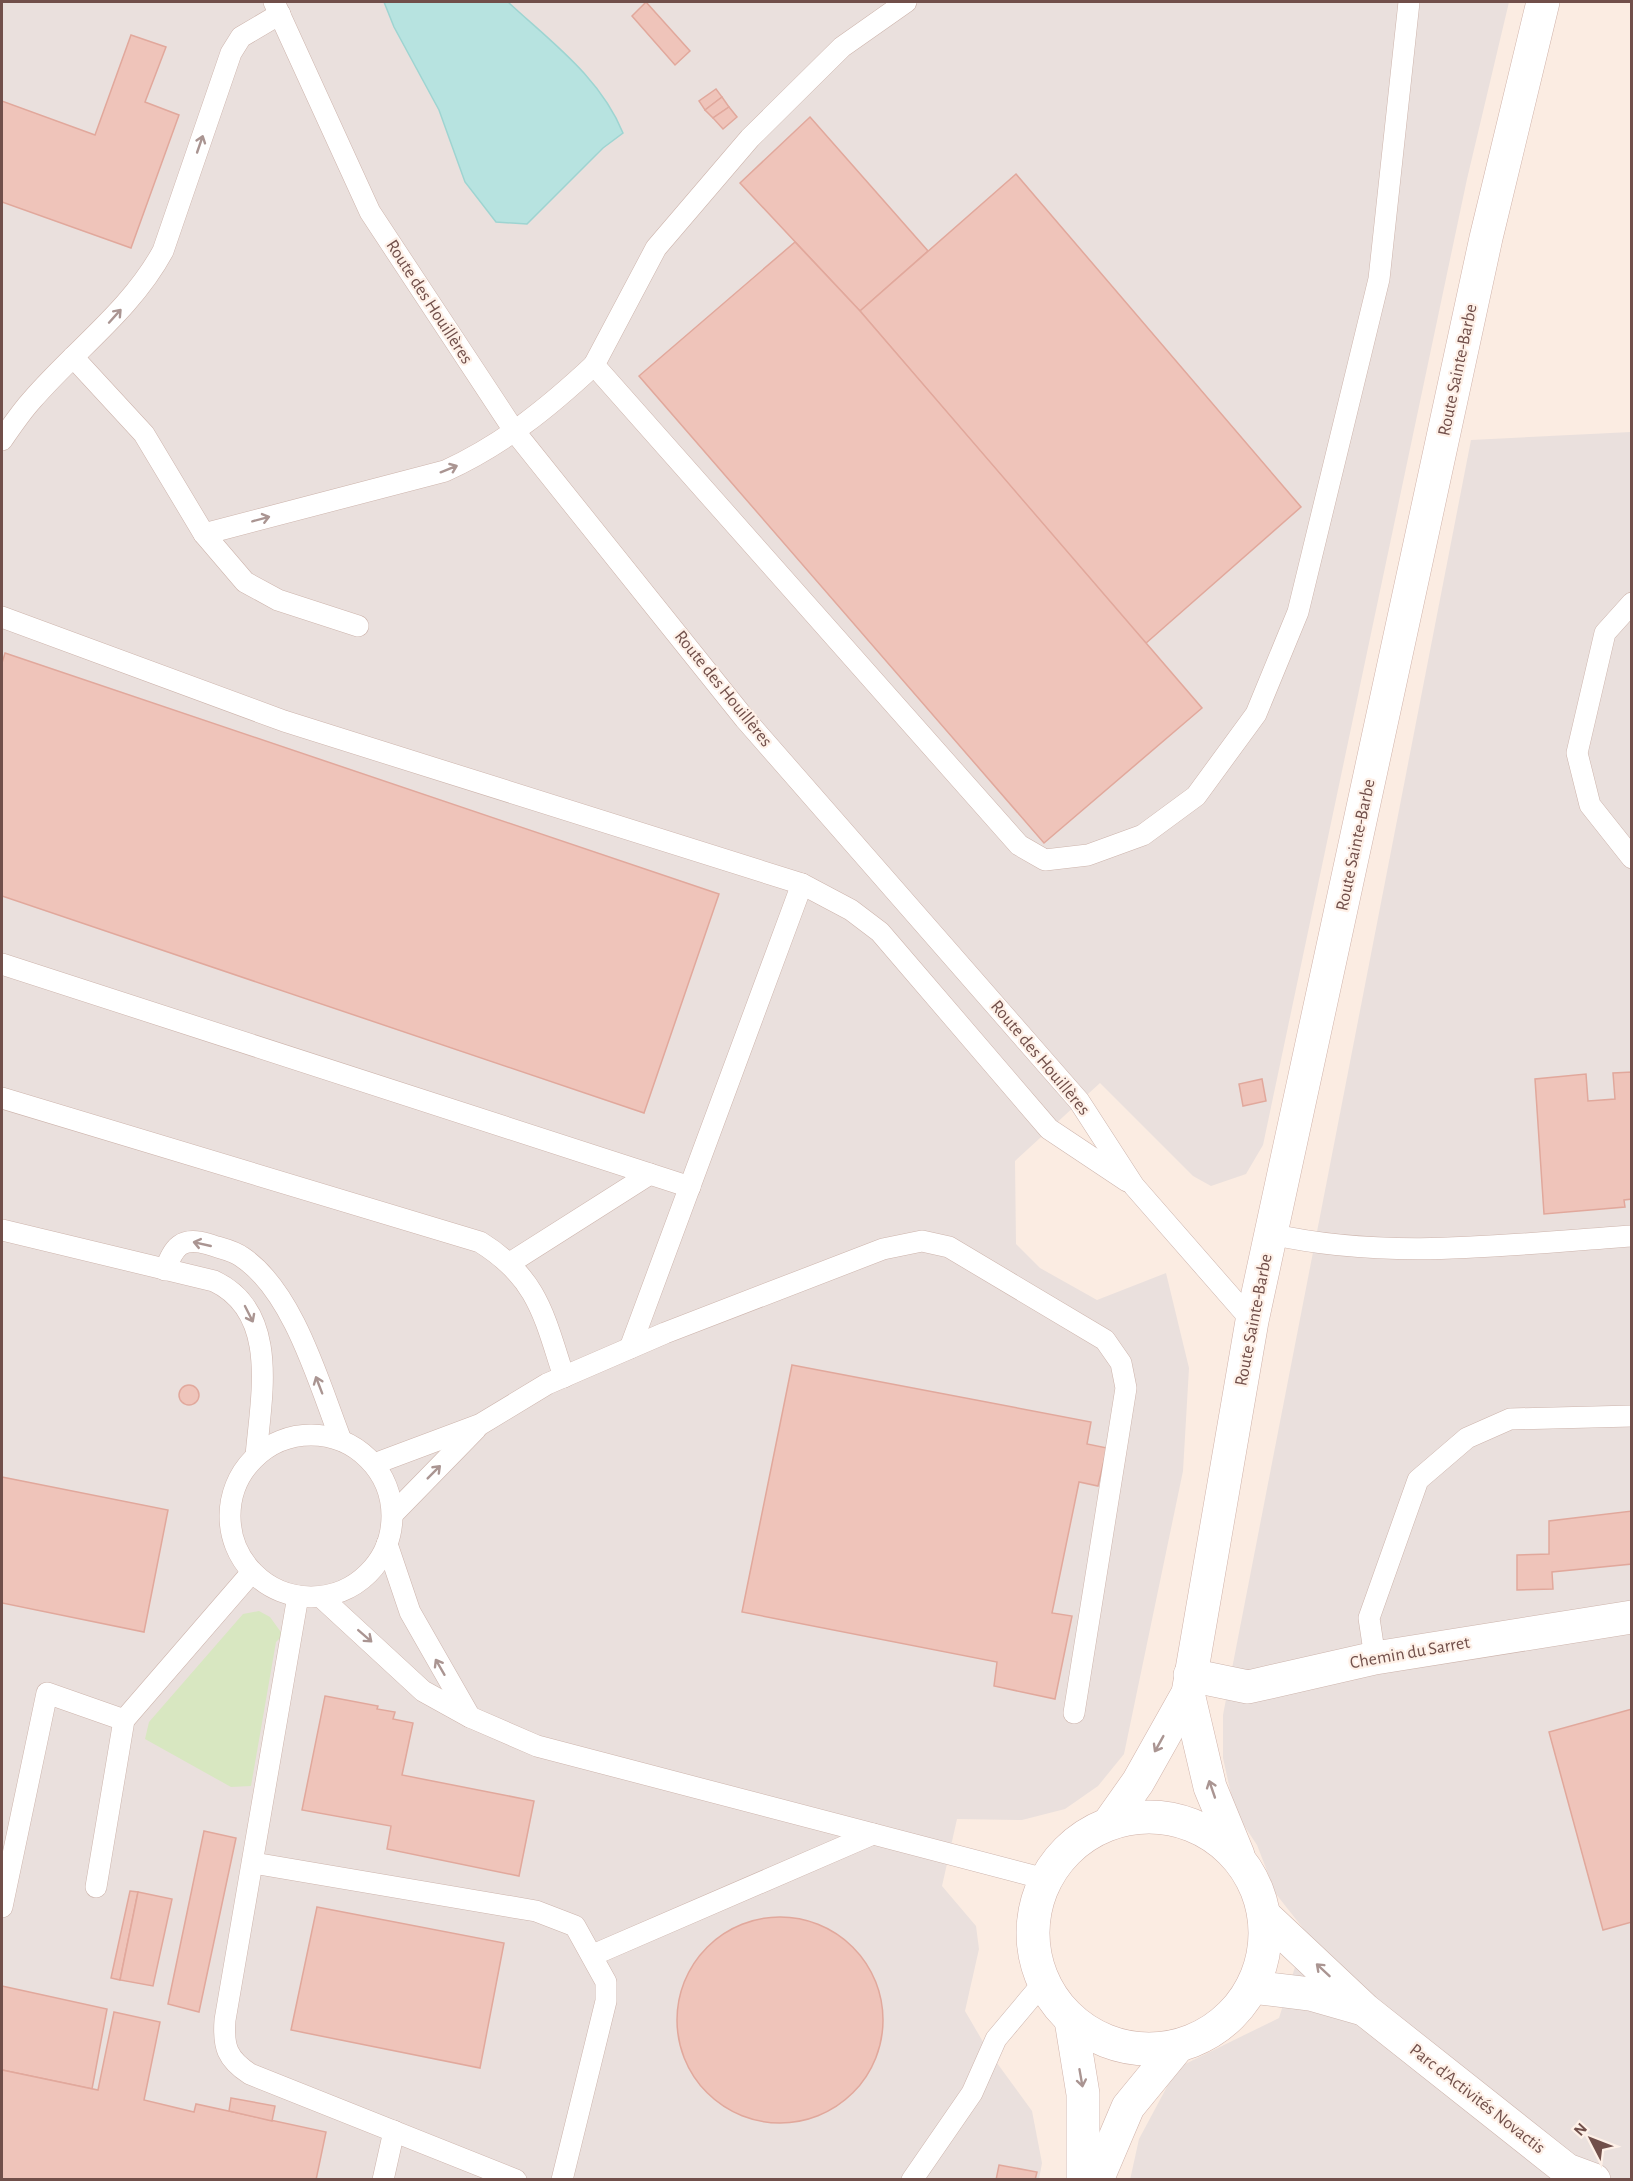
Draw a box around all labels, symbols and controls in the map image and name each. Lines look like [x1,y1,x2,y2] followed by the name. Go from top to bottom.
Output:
[195,135,206,154] one-way arrow
[382,237,476,367] street label: Route des Houillères
[1435,303,1481,437] street label: Route Sainte-Barbe
[108,309,122,324] one-way arrow
[439,463,458,474] one-way arrow
[251,513,270,524] one-way arrow
[671,628,775,750] street label: Route des Houillères
[1333,778,1379,912] street label: Route Sainte-Barbe
[987,997,1093,1119] street label: Route des Houillères
[193,1237,212,1249] one-way arrow
[1232,1252,1276,1388] street label: Route Sainte-Barbe
[244,1305,255,1323] one-way arrow
[313,1377,324,1395] one-way arrow
[426,1465,441,1479] one-way arrow
[357,1629,373,1642] one-way arrow
[1349,1634,1472,1672] street label: Chemin du Sarret
[433,1659,445,1676] one-way arrow
[1153,1735,1165,1752] one-way arrow
[1205,1780,1216,1798] one-way arrow
[1315,1963,1330,1977] one-way arrow
[1406,2041,1548,2157] street label: Parc d'Activités Novactis
[1075,2068,1086,2087] one-way arrow
[1561,2109,1621,2169] north arrow
[1571,2120,1590,2139] text: N

